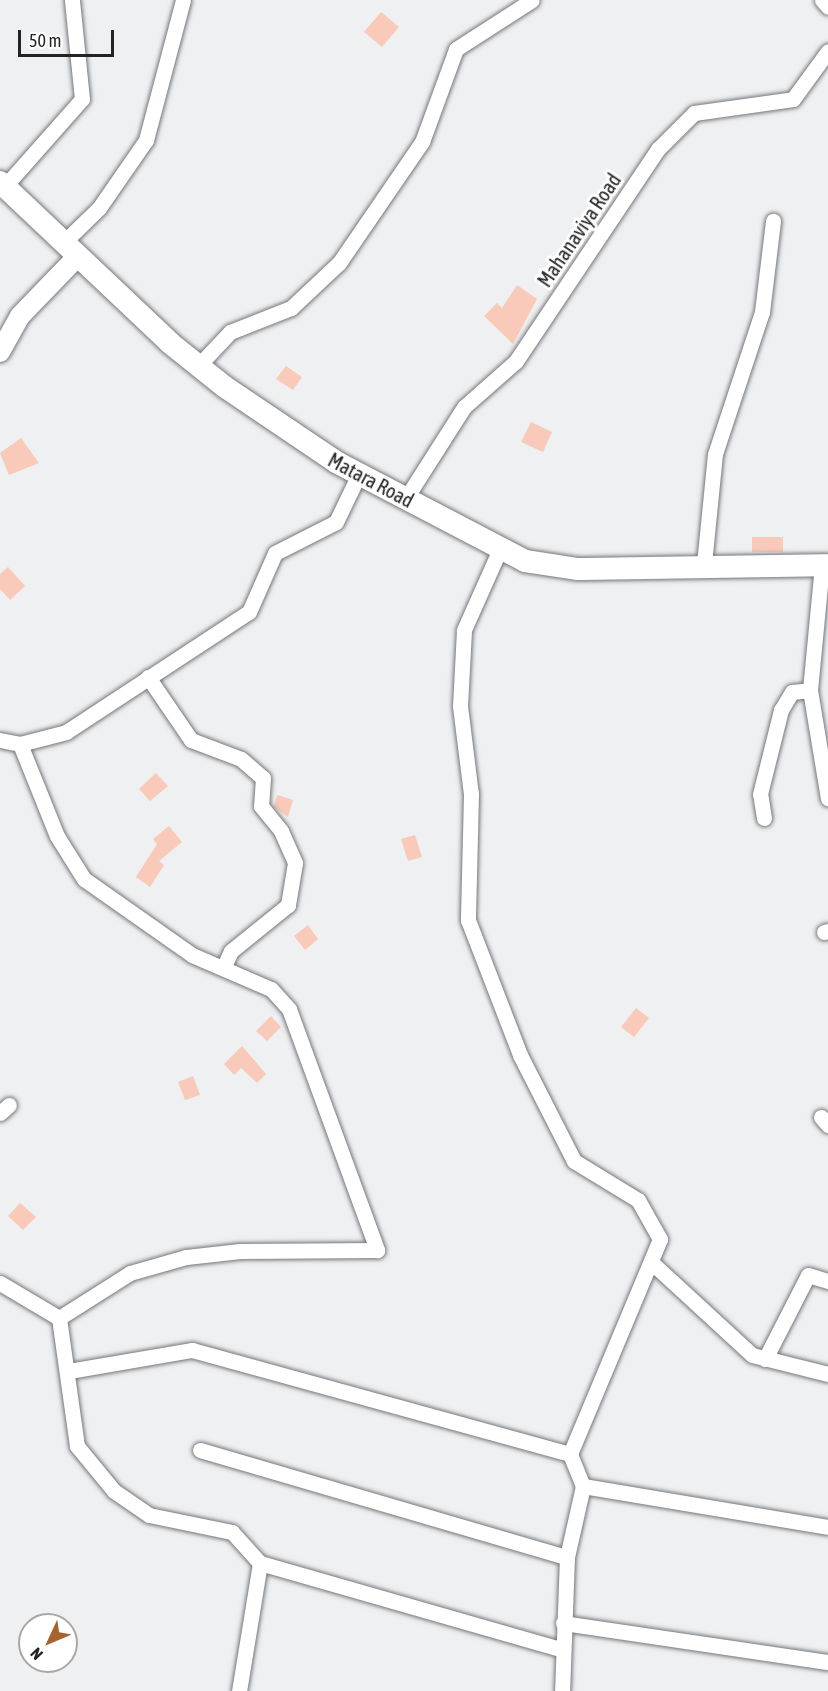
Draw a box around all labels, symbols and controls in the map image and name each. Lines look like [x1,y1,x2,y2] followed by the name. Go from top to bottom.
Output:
[21,18,117,56] scale bar
[29,30,61,51] text: 50 m
[532,169,626,291] street label: Mahanaviya Road
[324,447,418,513] street label: Matara Road
[18,1613,78,1673] north arrow
[27,1644,46,1664] text: N

